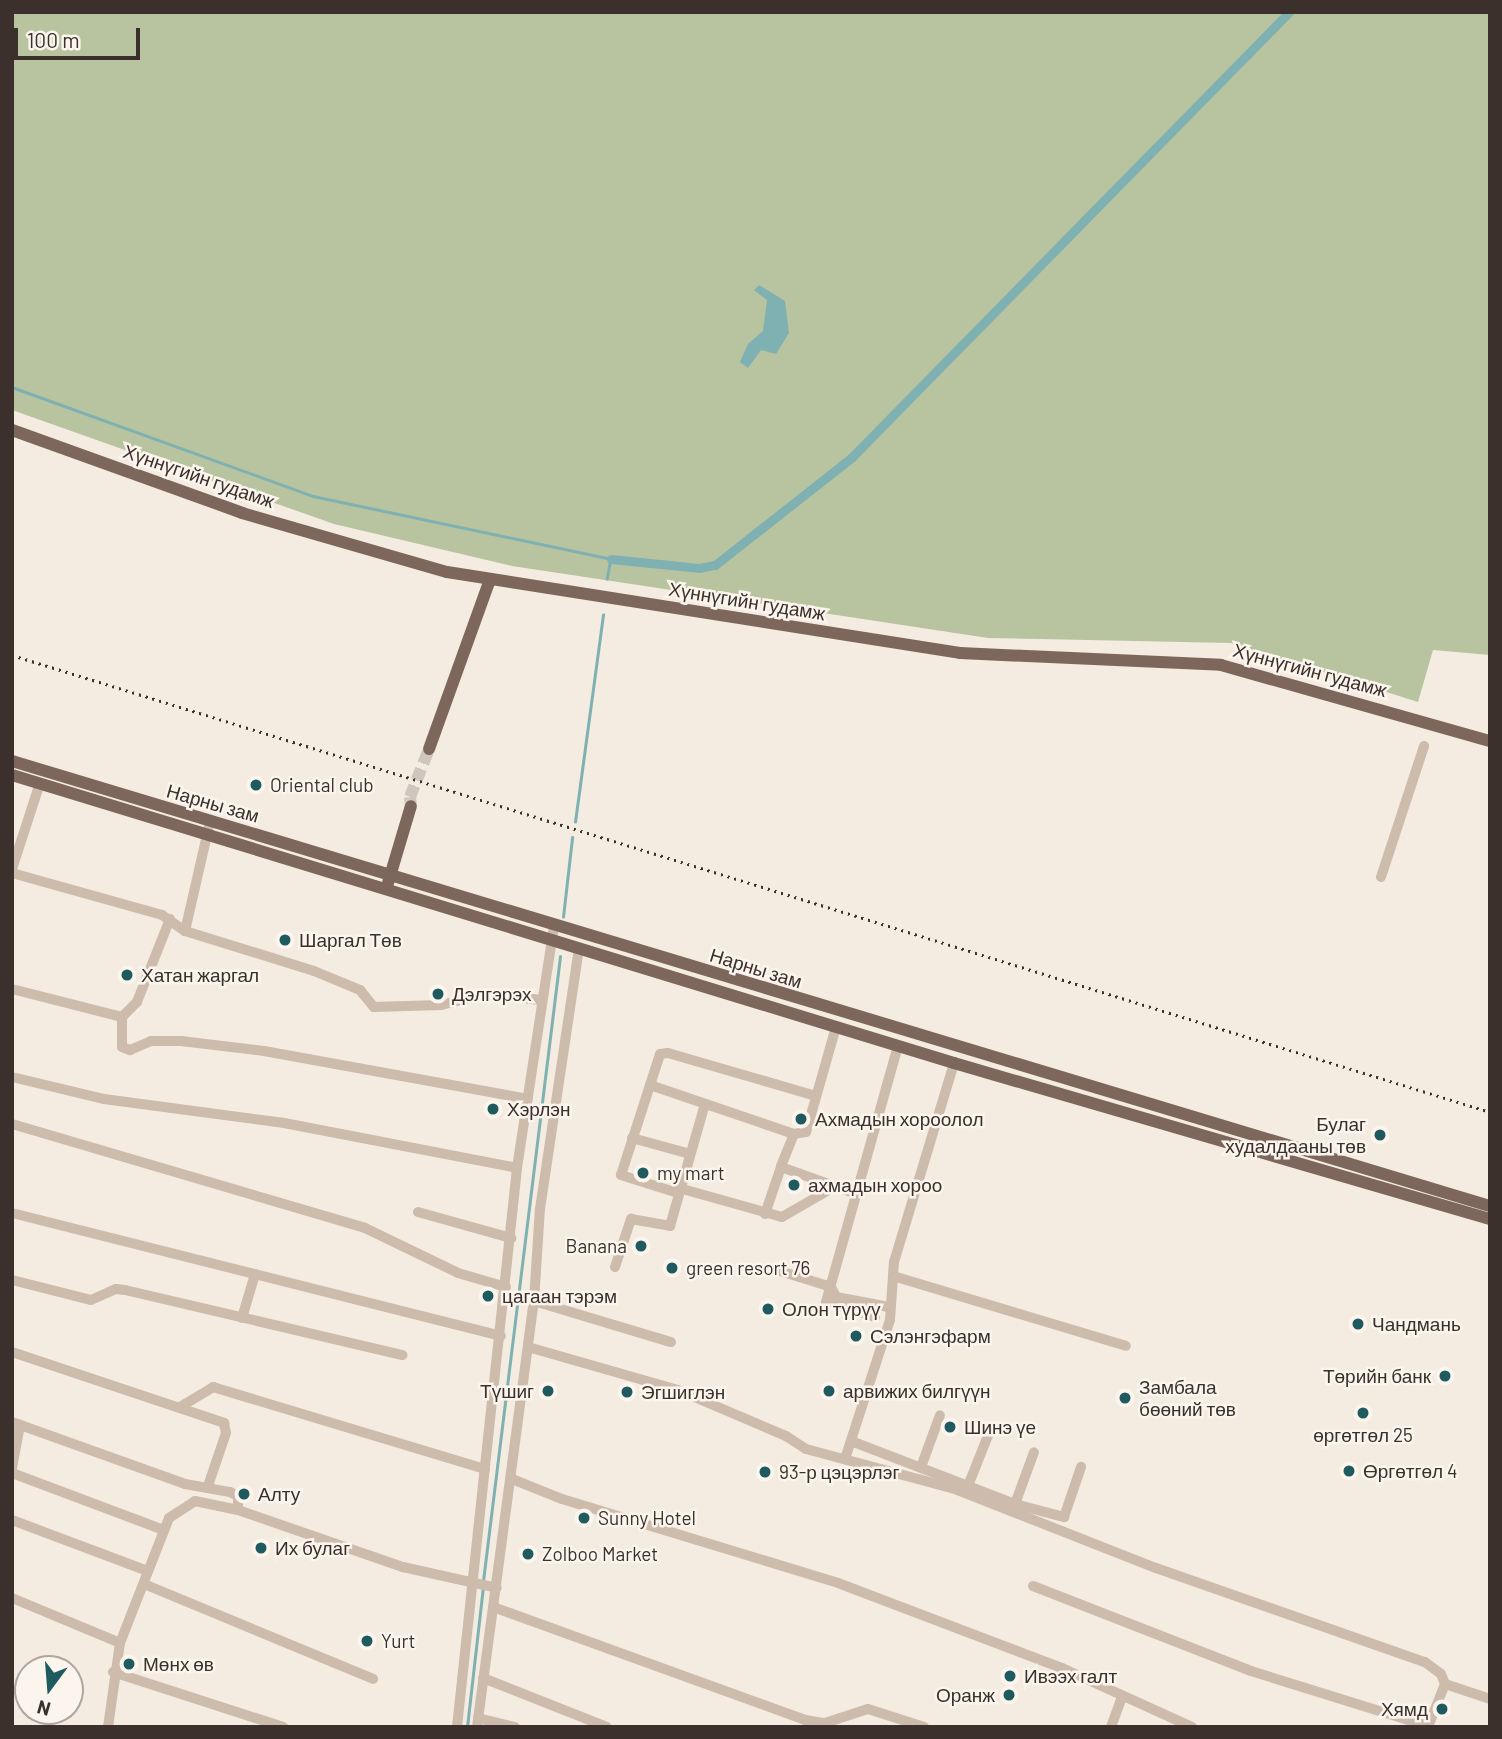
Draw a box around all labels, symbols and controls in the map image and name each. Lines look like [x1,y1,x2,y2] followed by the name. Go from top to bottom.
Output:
[18,14,144,58] scale bar
[27,27,80,52] text: 100 m
[115,438,283,514] street label: Хүннүгийн гудамж
[661,576,833,626] street label: Хүннүгийн гудамж
[1225,637,1395,703] street label: Хүннүгийн гудамж
[270,774,374,796] place label: Oriental club
[248,777,264,793] marker: Oriental club
[162,778,264,828] street label: Нарны зам
[299,929,406,951] place label: Шаргал Төв
[277,932,293,948] marker: Шаргал Төв
[705,942,807,994] street label: Нарны зам
[141,964,264,986] place label: Хатан жаргал
[119,967,135,983] marker: Хатан жаргал
[452,983,535,1005] place label: Дэлгэрэх
[430,986,446,1002] marker: Дэлгэрэх
[507,1098,572,1120] place label: Хэрлэн
[485,1101,501,1117] marker: Хэрлэн
[815,1108,991,1130] place label: Ахмадын хороолол
[793,1111,809,1127] marker: Ахмадын хороолол
[1220,1113,1366,1157] place label: Булаг худалдааны төв
[1372,1127,1388,1143] marker: Булаг худалдааны төв
[657,1162,725,1184] place label: my mart
[635,1165,651,1181] marker: my mart
[808,1174,949,1196] place label: ахмадын хороо
[786,1177,802,1193] marker: ахмадын хороо
[566,1235,627,1257] place label: Banana
[633,1238,649,1254] marker: Banana
[686,1257,810,1279] place label: green resort 76
[664,1260,680,1276] marker: green resort 76
[502,1285,623,1307] place label: цагаан тэрэм
[480,1288,496,1304] marker: цагаан тэрэм
[782,1298,884,1320] place label: Олон түрүү
[760,1301,776,1317] marker: Олон түрүү
[1372,1313,1465,1335] place label: Чандмань
[1350,1316,1366,1332] marker: Чандмань
[870,1325,994,1347] place label: Сэлэнгэфарм
[848,1328,864,1344] marker: Сэлэнгэфарм
[1313,1365,1431,1387] place label: Төрийн банк
[1437,1368,1453,1384] marker: Төрийн банк
[1139,1376,1243,1420] place label: Замбала бөөний төв
[477,1380,534,1402] place label: Түшиг
[843,1380,1002,1402] place label: арвижих билгүүн
[641,1381,730,1403] place label: Эгшиглэн
[540,1383,556,1399] marker: Түшиг
[821,1383,837,1399] marker: арвижих билгүүн
[619,1384,635,1400] marker: Эгшиглэн
[1117,1390,1133,1406] marker: Замбала бөөний төв
[1355,1405,1371,1421] marker: өргөтгөл 25
[964,1416,1040,1438] place label: Шинэ үе
[942,1419,958,1435] marker: Шинэ үе
[1310,1424,1416,1446] place label: өргөтгөл 25
[1363,1460,1463,1482] place label: Өргөтгөл 4
[779,1461,906,1483] place label: 93-р цэцэрлэг
[1341,1463,1357,1479] marker: Өргөтгөл 4
[757,1464,773,1480] marker: 93-р цэцэрлэг
[258,1483,301,1505] place label: Алту
[236,1486,252,1502] marker: Алту
[598,1507,696,1529] place label: Sunny Hotel
[576,1510,592,1526] marker: Sunny Hotel
[275,1537,354,1559] place label: Их булаг
[253,1540,269,1556] marker: Их булаг
[542,1543,658,1565] place label: Zolboo Market
[520,1546,536,1562] marker: Zolboo Market
[381,1630,416,1652] place label: Yurt
[359,1633,375,1649] marker: Yurt
[143,1653,216,1675] place label: Мөнх өв
[14,1655,84,1725] north arrow
[121,1656,137,1672] marker: Мөнх өв
[1024,1665,1120,1687] place label: Ивээх галт
[1002,1668,1018,1684] marker: Ивээх галт
[932,1684,995,1706] place label: Оранж
[1001,1687,1017,1703] marker: Оранж
[34,1696,53,1722] text: N
[1381,1698,1428,1720] place label: Хямд
[1434,1701,1450,1717] marker: Хямд

